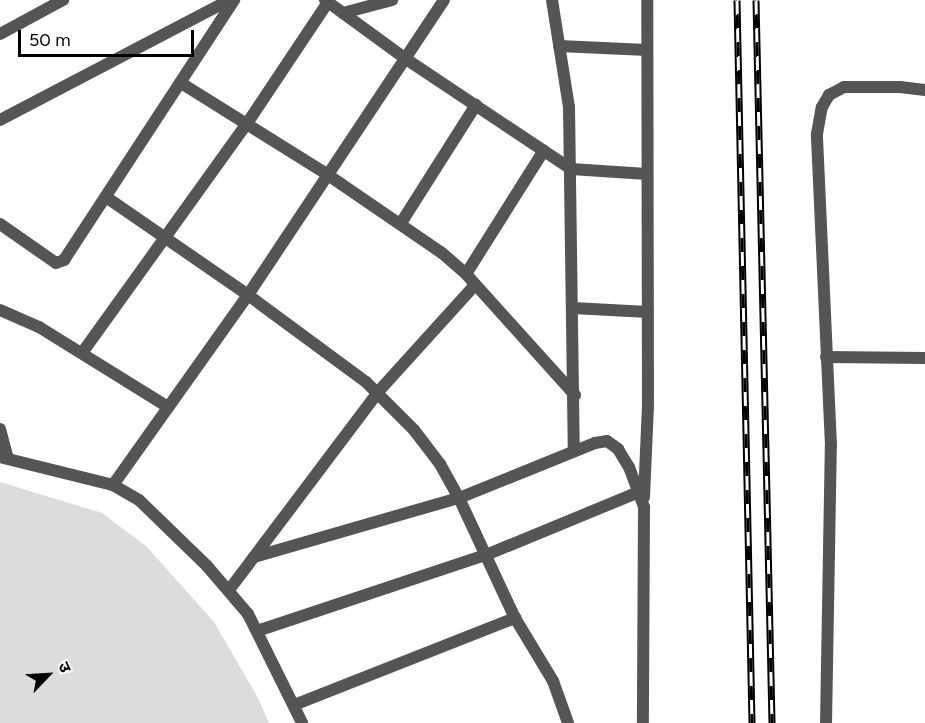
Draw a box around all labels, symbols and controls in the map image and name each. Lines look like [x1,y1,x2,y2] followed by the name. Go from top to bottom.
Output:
[21,18,196,56] scale bar
[29,29,71,51] text: 50 m
[18,645,78,705] north arrow
[54,659,75,675] text: उ

